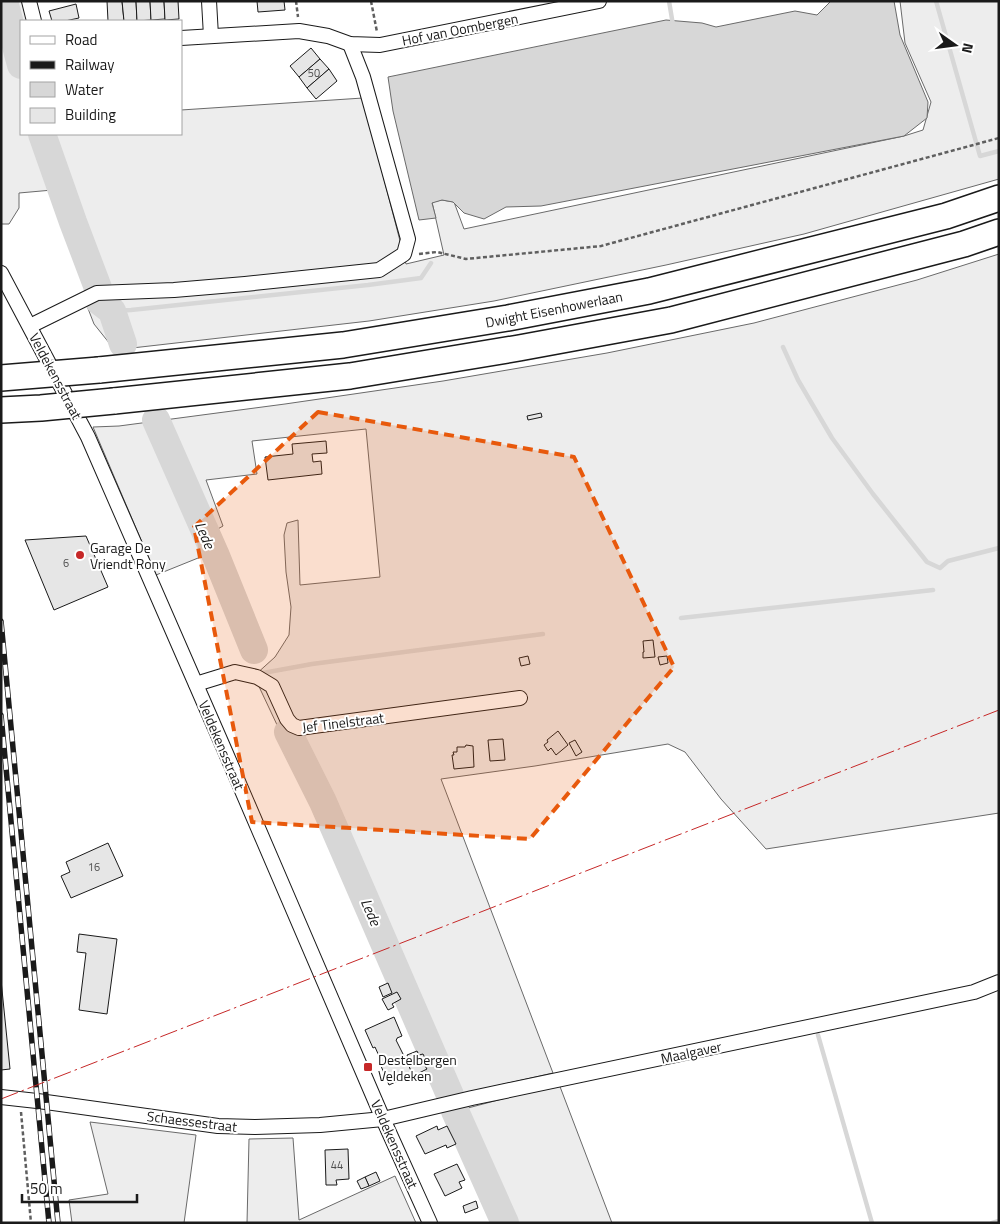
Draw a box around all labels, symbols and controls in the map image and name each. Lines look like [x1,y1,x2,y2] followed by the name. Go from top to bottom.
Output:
[400,7,520,51] street label: Hof van Oombergen
[20,20,182,135] legend
[930,20,980,70] north arrow
[65,28,97,51] text: Road
[957,41,979,56] text: N
[65,53,115,76] text: Railway
[308,65,320,81] house number: 50
[65,78,104,101] text: Water
[65,103,116,126] text: Building
[484,285,624,333] street label: Dwight Eisenhowerlaan
[24,329,88,423] street label: Veldekensstraat
[189,518,221,553] water label: Lede
[90,537,166,574] place label: Garage De Vriendt Rony
[74,549,86,561] marker: Garage De Vriendt Rony
[63,555,69,571] house number: 6
[194,697,250,793] street label: Veldekensstraat
[301,707,385,737] street label: Jef Tinelstraat
[88,859,100,875] house number: 16
[355,895,387,930] water label: Lede
[659,1035,724,1069] street label: Maalgaver
[378,1049,457,1086] place label: Destelbergen Veldeken
[362,1061,374,1073] marker: Destelbergen Veldeken
[366,1096,424,1192] street label: Veldekensstraat
[146,1105,238,1137] street label: Schaessestraat
[331,1157,343,1173] house number: 44
[22,1172,138,1204] scale bar
[30,1177,63,1200] text: 50 m

